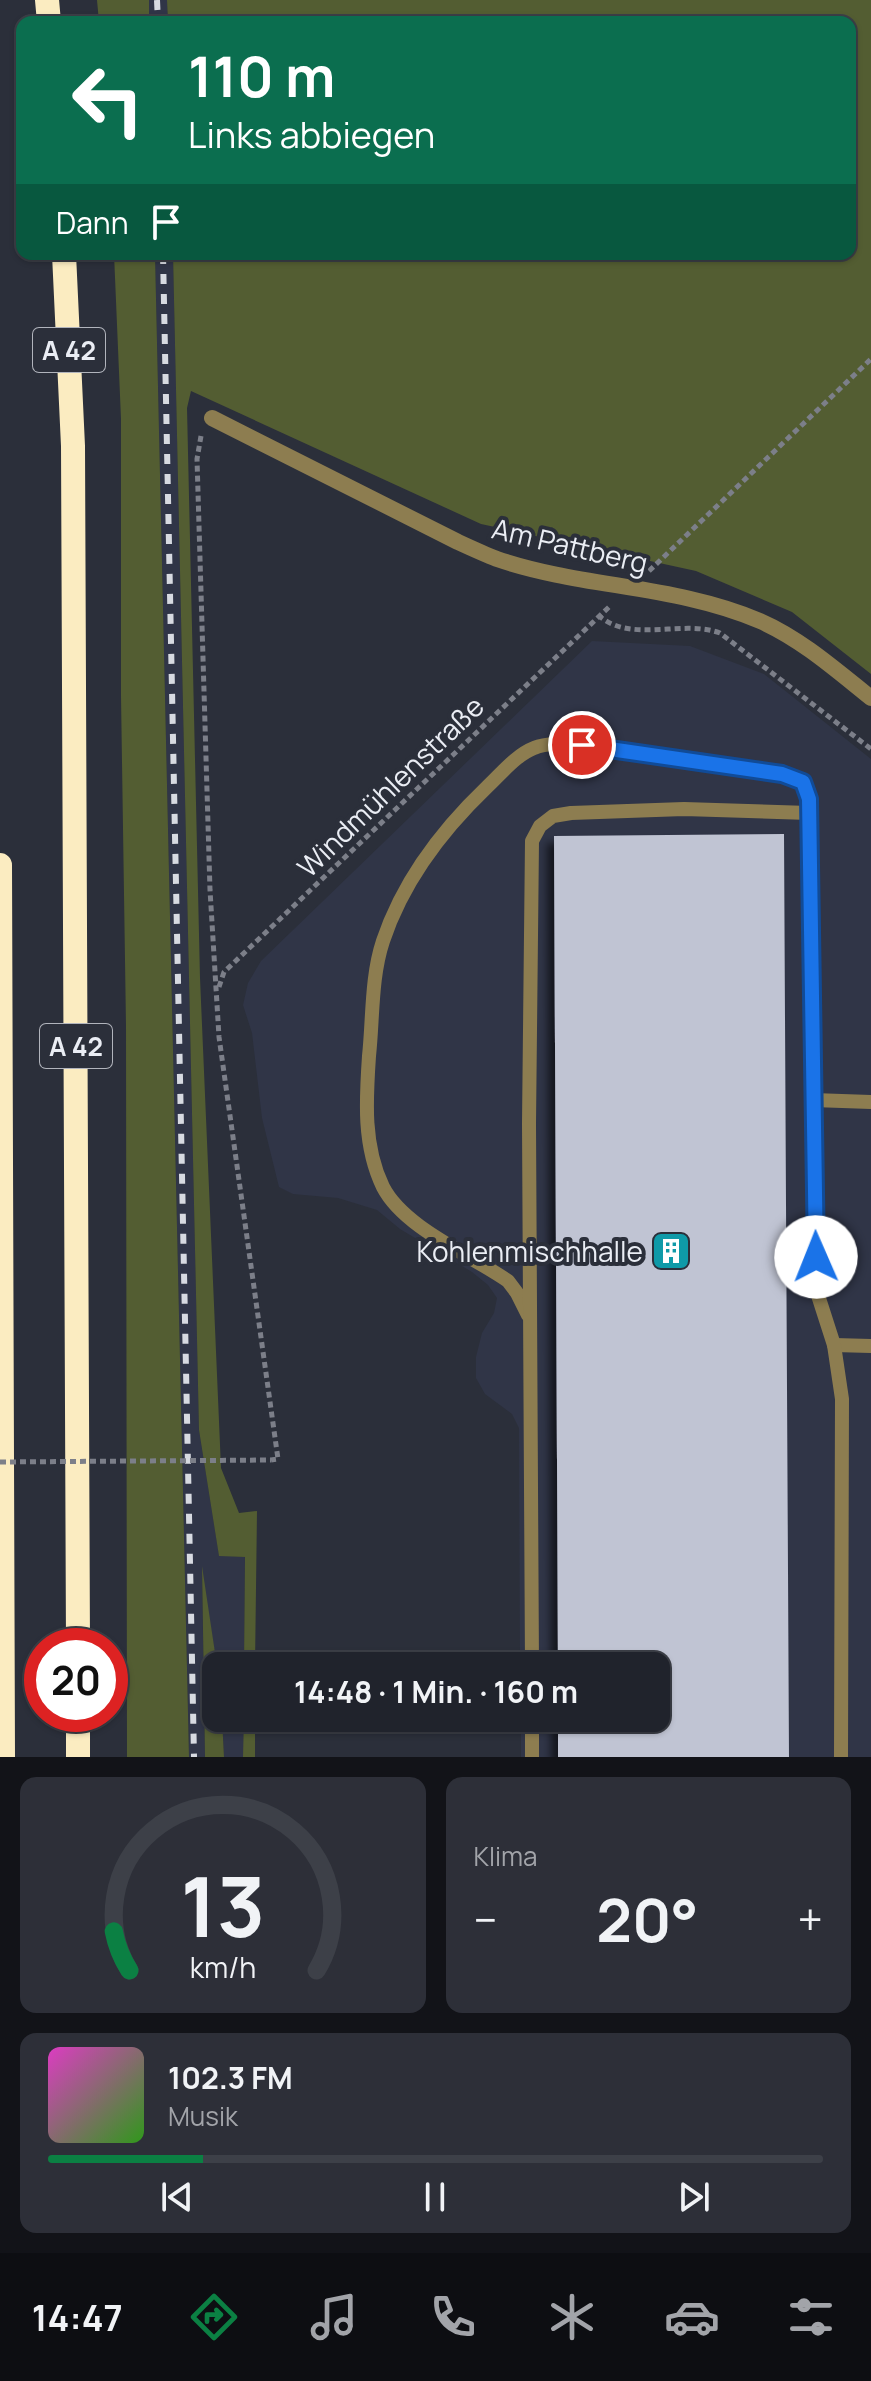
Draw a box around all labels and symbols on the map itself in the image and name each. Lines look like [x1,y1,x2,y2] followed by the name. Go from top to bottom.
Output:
[33,328,105,372] road number: A 42
[488,509,652,581] street label: Am Pattberg
[288,687,492,885] street label: Windmühlenstraße
[548,711,616,779] pin
[40,1024,112,1068] road number: A 42
[774,1215,858,1299] position arrow
[650,1230,692,1272] building icon: Kohlenmischhalle
[416,1232,643,1270] place label: Kohlenmischhalle
[24,1628,128,1732] speed limit sign: 20

